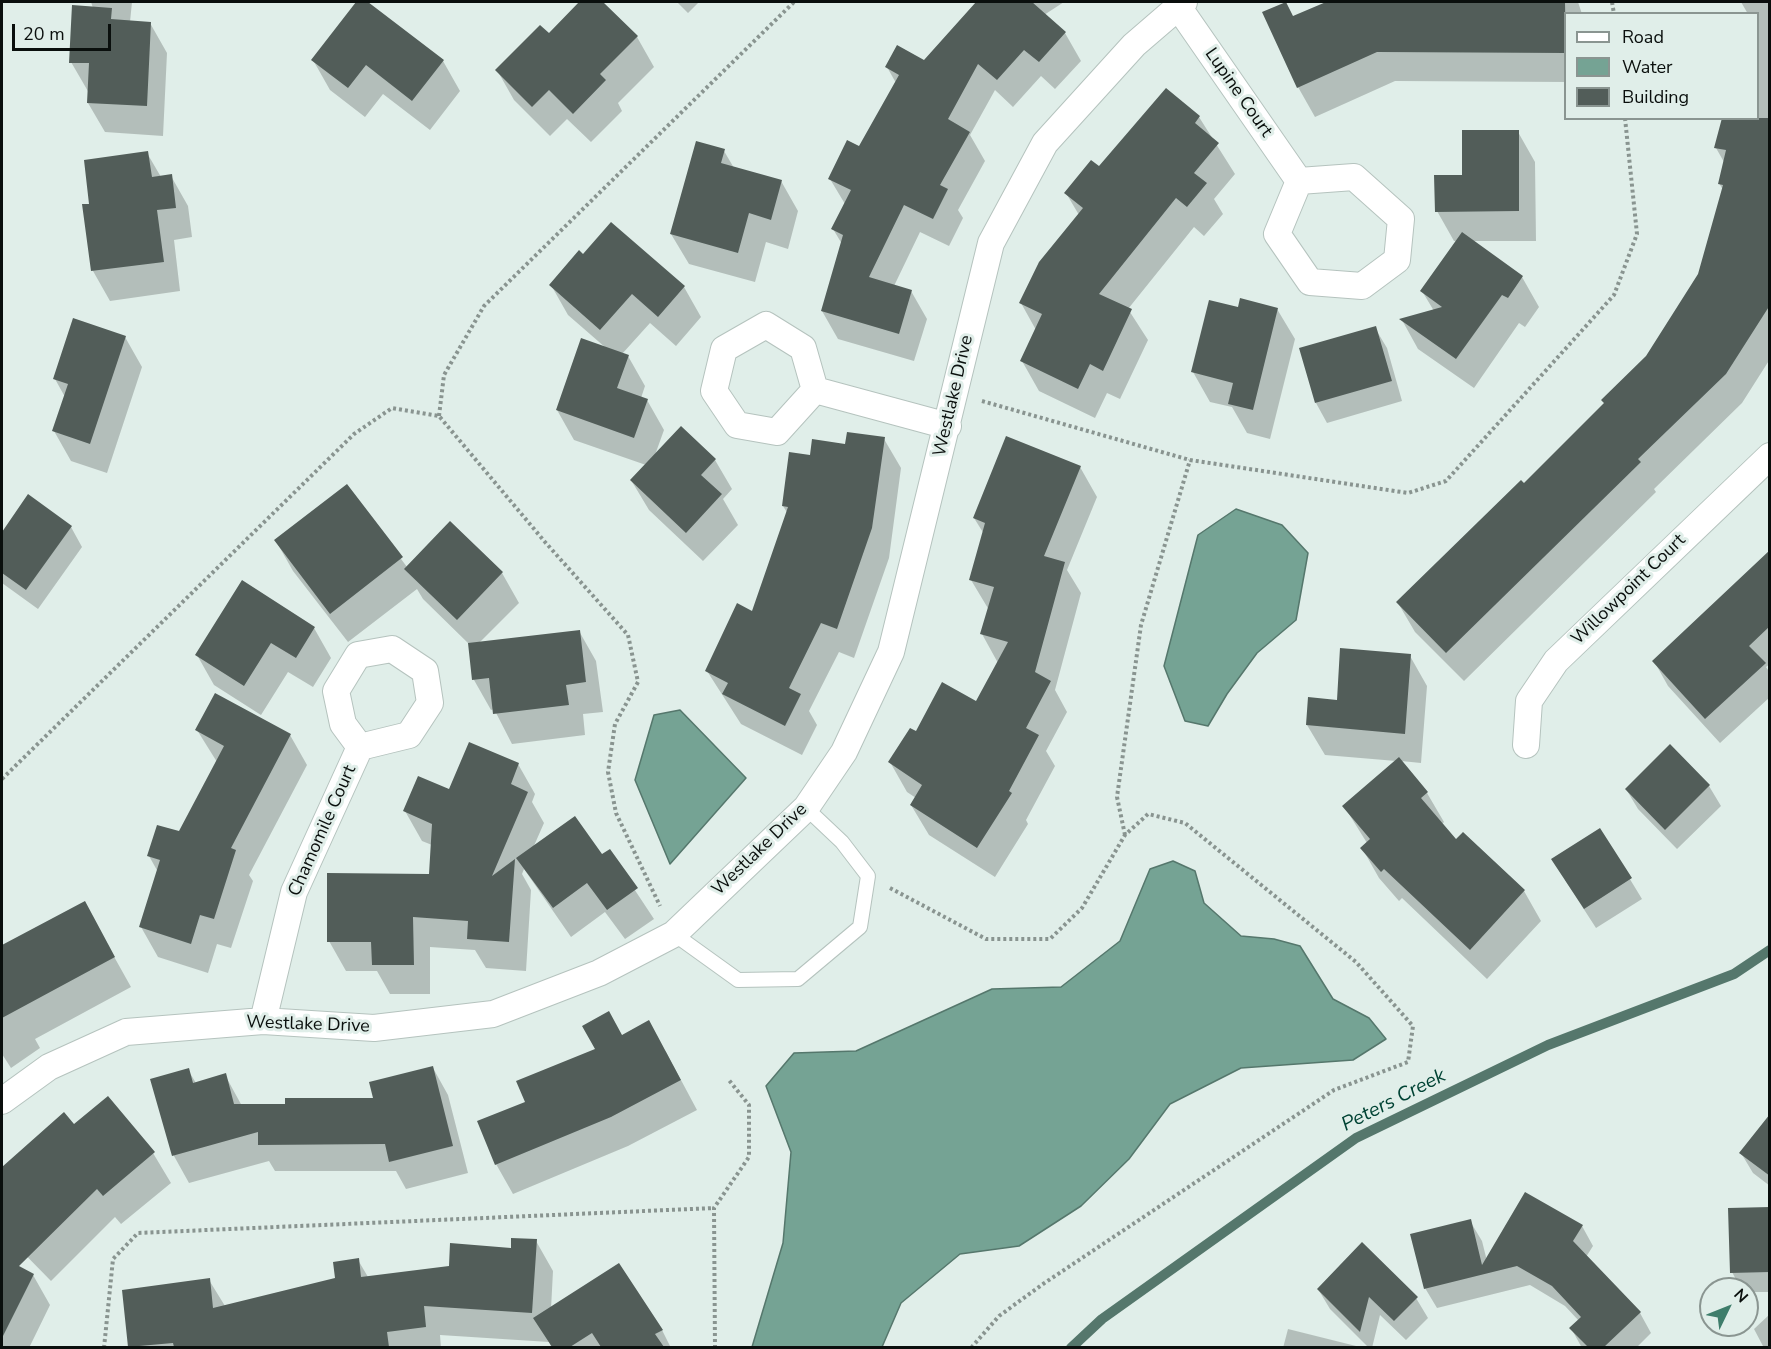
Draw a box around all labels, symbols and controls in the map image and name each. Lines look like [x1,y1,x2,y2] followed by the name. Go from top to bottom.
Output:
[15,12,114,50] scale bar
[1564,12,1759,120] legend
[23,22,65,46] text: 20 m
[1622,25,1664,49] text: Road
[1199,44,1277,142] street label: Lupine Court
[1622,55,1673,79] text: Water
[1622,85,1689,109] text: Building
[930,333,978,459] street label: Westlake Drive
[1567,530,1691,650] street label: Willowpoint Court
[284,762,362,900] street label: Chamomile Court
[708,799,812,901] street label: Westlake Drive
[246,1012,370,1038] street label: Westlake Drive
[1338,1064,1450,1138] water label: Peters Creek
[1699,1277,1759,1337] north arrow
[1729,1284,1753,1308] text: N

